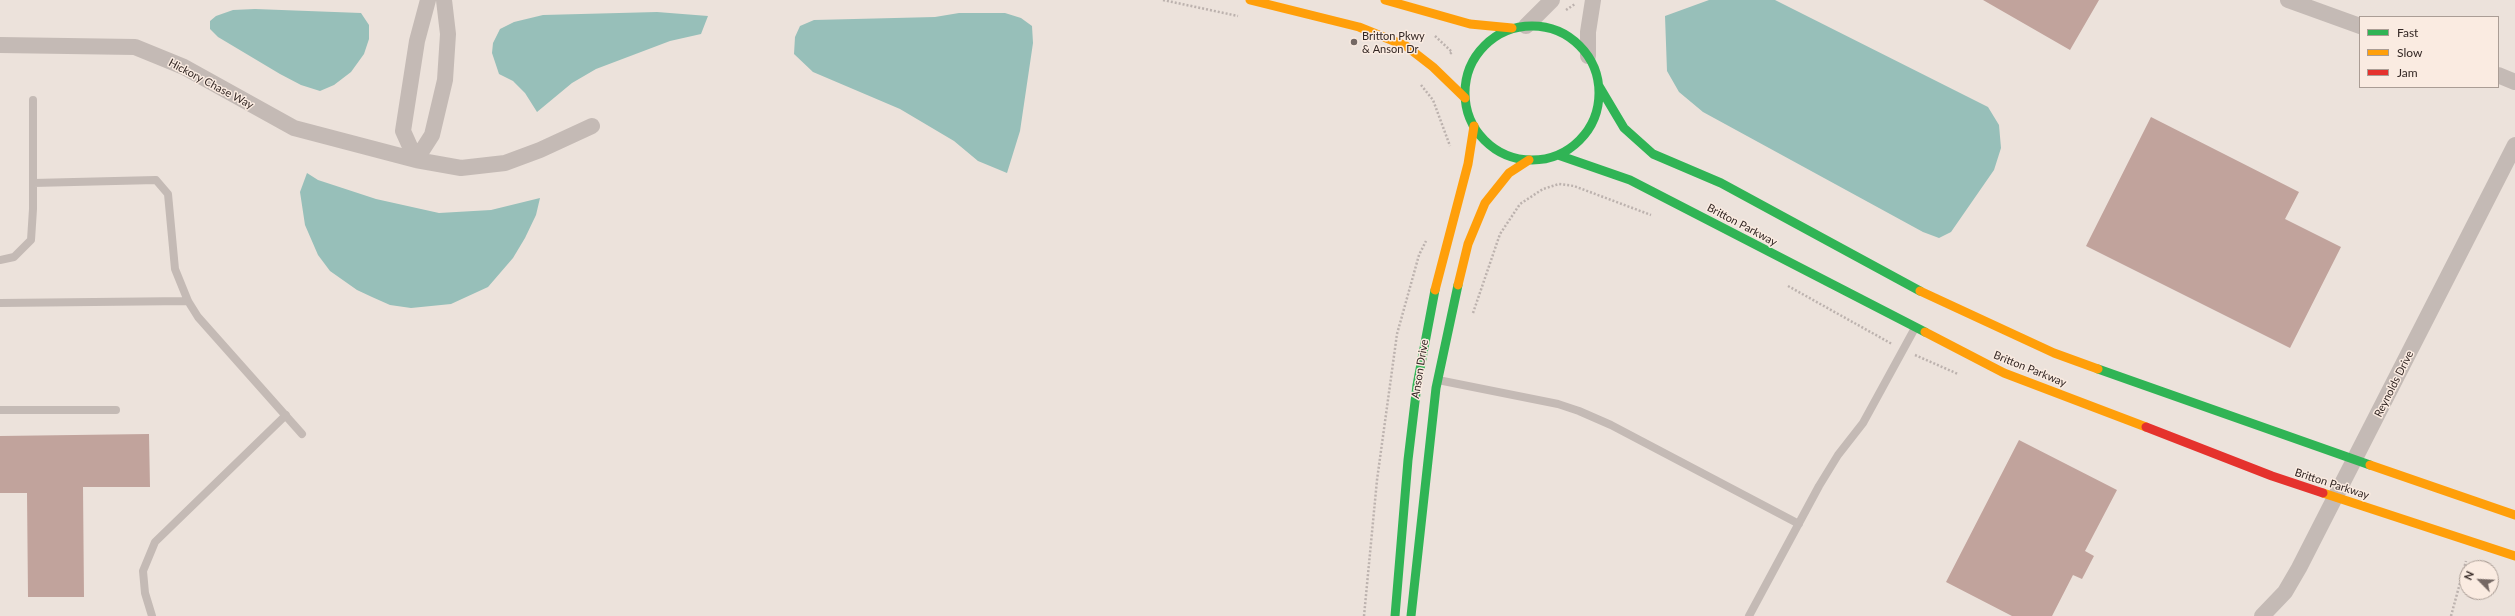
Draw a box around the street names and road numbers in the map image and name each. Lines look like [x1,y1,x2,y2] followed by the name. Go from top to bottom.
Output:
[166,56,256,112] street label: Hickory Chase Way
[1705,201,1779,249] street label: Britton Parkway
[1409,338,1431,400] street label: Anson Drive
[1992,348,2068,390] street label: Britton Parkway
[2372,349,2416,419] street label: Reynolds Drive
[2293,466,2371,502] street label: Britton Parkway

